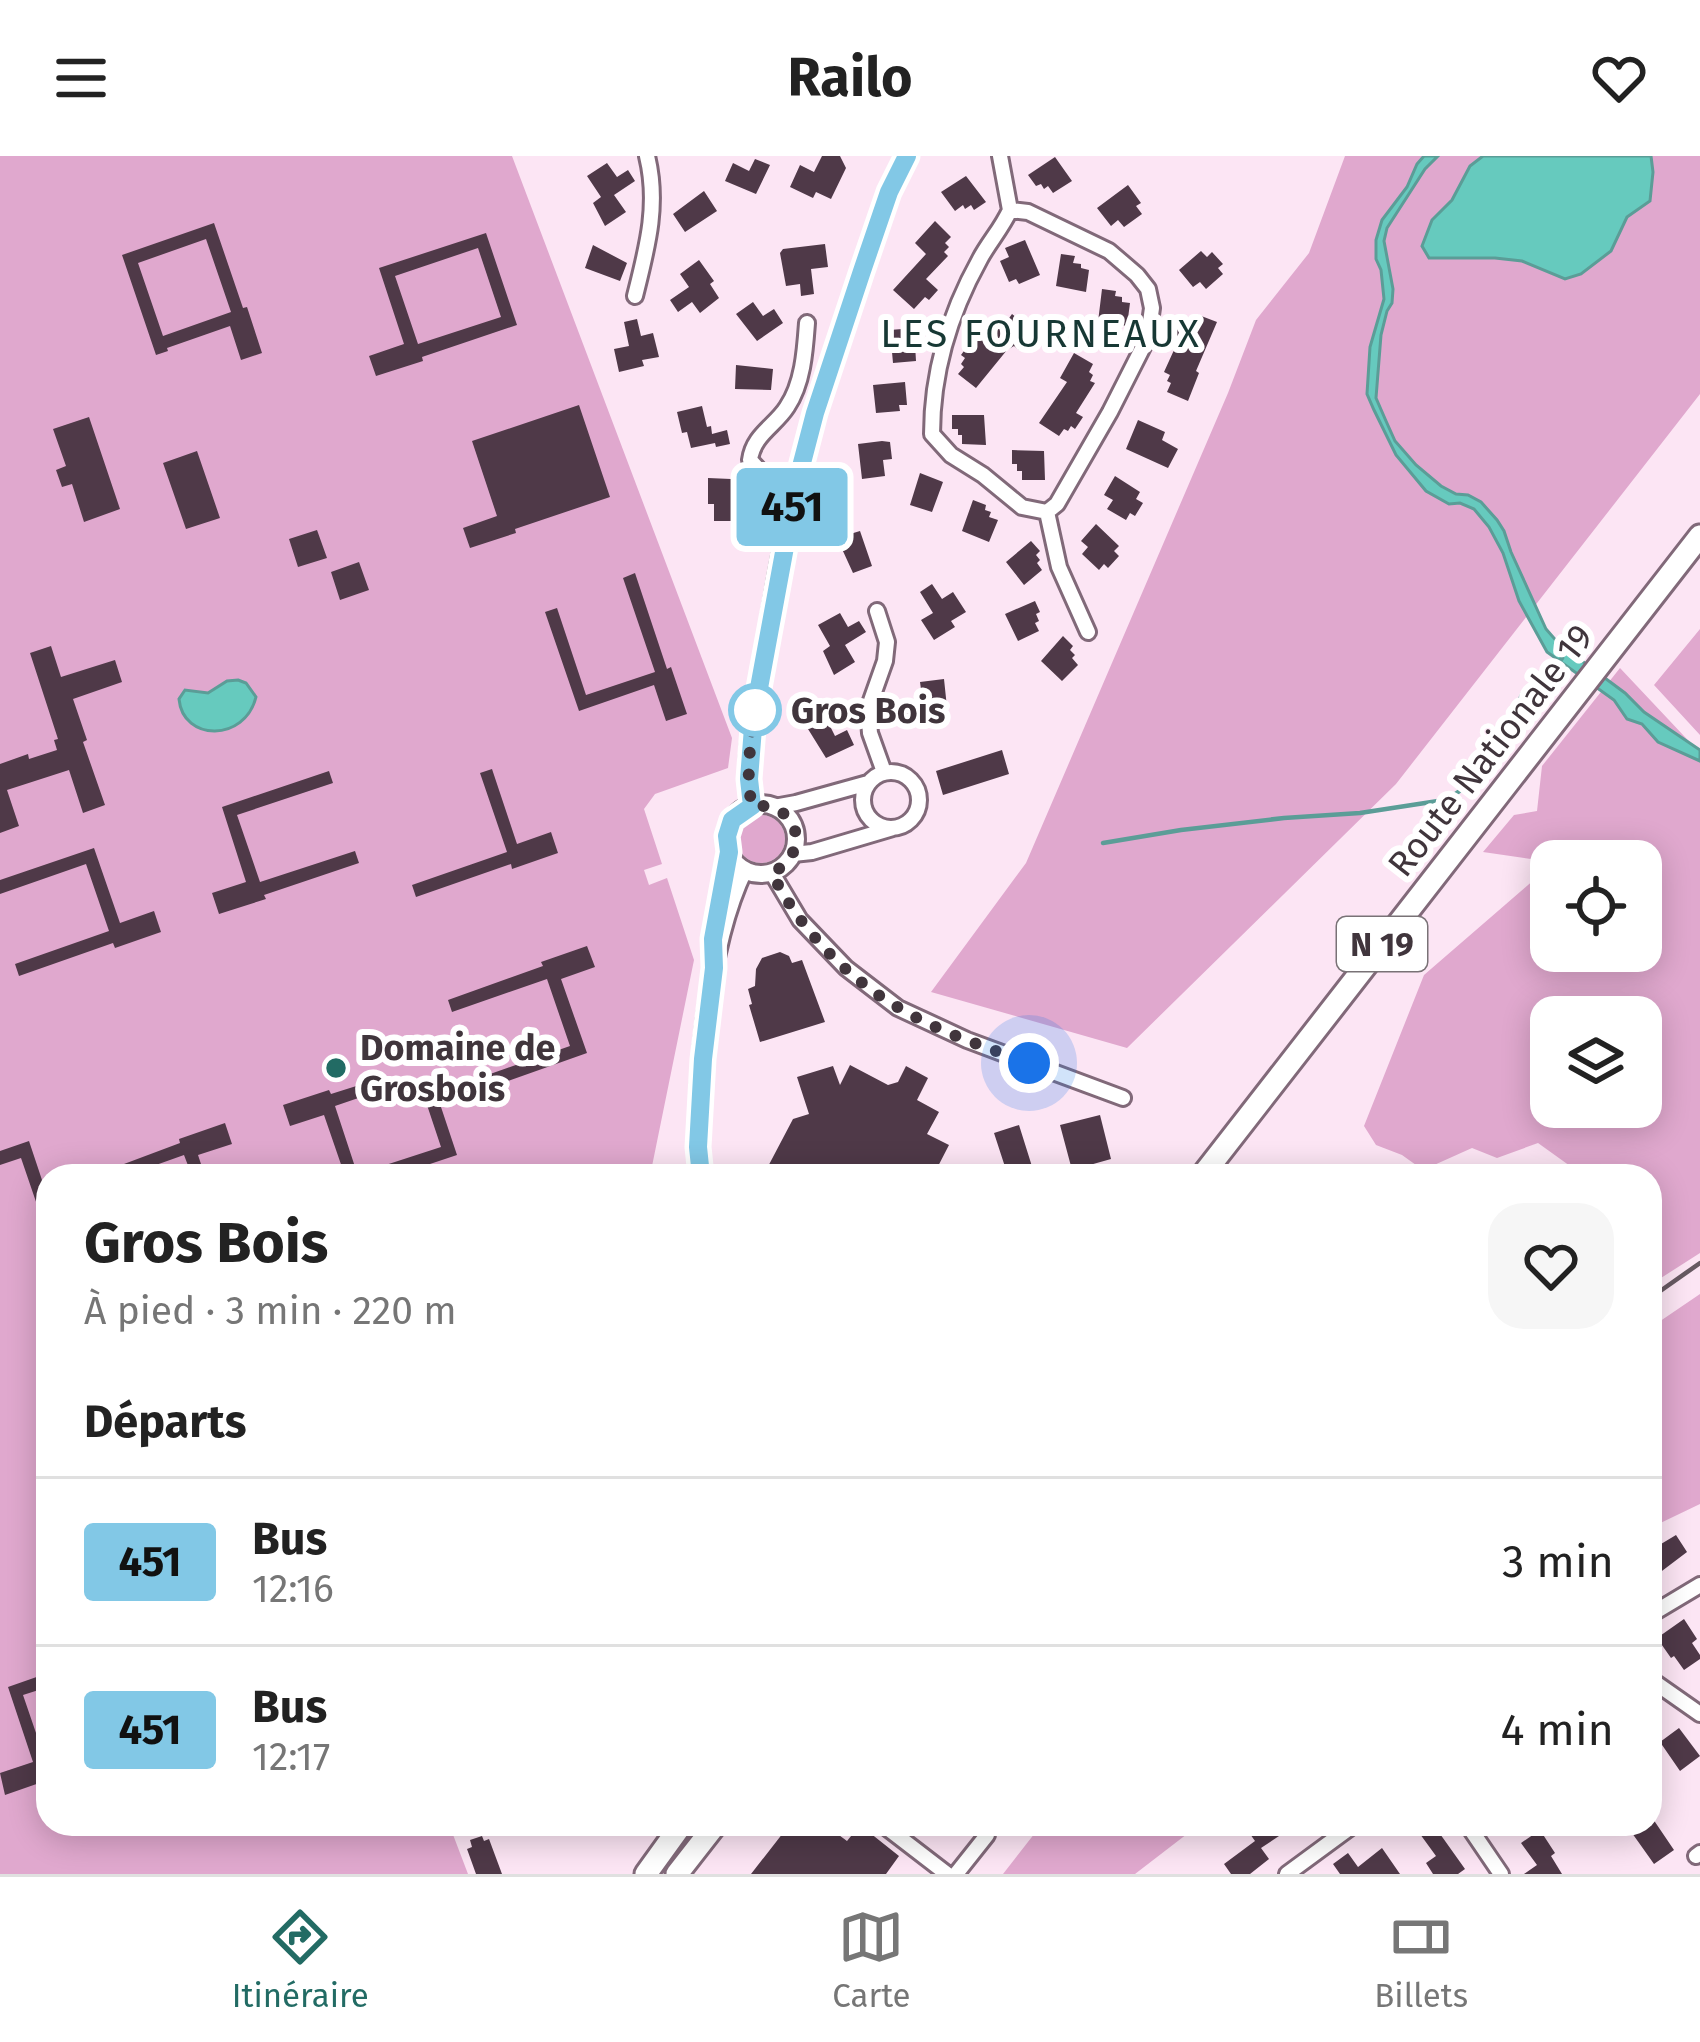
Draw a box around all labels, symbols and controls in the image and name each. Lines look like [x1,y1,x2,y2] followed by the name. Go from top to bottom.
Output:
[48,45,114,111] icon: menu
[1586,45,1652,111] icon: heart
[788,46,912,110] text: Railo
[880,311,1202,357] district label: LES FOURNEAUX
[723,468,861,546] line badge: 451
[761,482,823,532] text: 451
[1379,616,1603,885] street label: Route Nationale 19
[730,685,780,735] marker: Gros Bois
[791,689,945,733] place label: Gros Bois
[1530,840,1662,1128] map controls
[1530,840,1662,972] button: locate
[1337,917,1427,971] road number: N 19
[1530,996,1662,1128] button: layers
[360,1026,555,1111] place label: Domaine de Grosbois
[999,1033,1059,1093] your location
[323,1055,349,1081] marker: Domaine de Grosbois
[1488,1203,1614,1329] button: heart
[84,1209,328,1277] text: Gros Bois
[84,1288,457,1334] text: À pied · 3 min · 220 m
[84,1395,246,1449] text: Départs
[252,1512,327,1566] text: Bus
[1502,1535,1614,1589] text: 3 min
[119,1537,181,1587] text: 451
[252,1566,334,1612] text: 12:16
[252,1680,327,1734] text: Bus
[1501,1703,1614,1757] text: 4 min
[119,1705,181,1755] text: 451
[252,1734,330,1780] text: 12:17
[232,1904,369,2016] tab: Itinéraire
[832,1904,911,2016] tab: Carte
[1374,1904,1468,2016] tab: Billets

